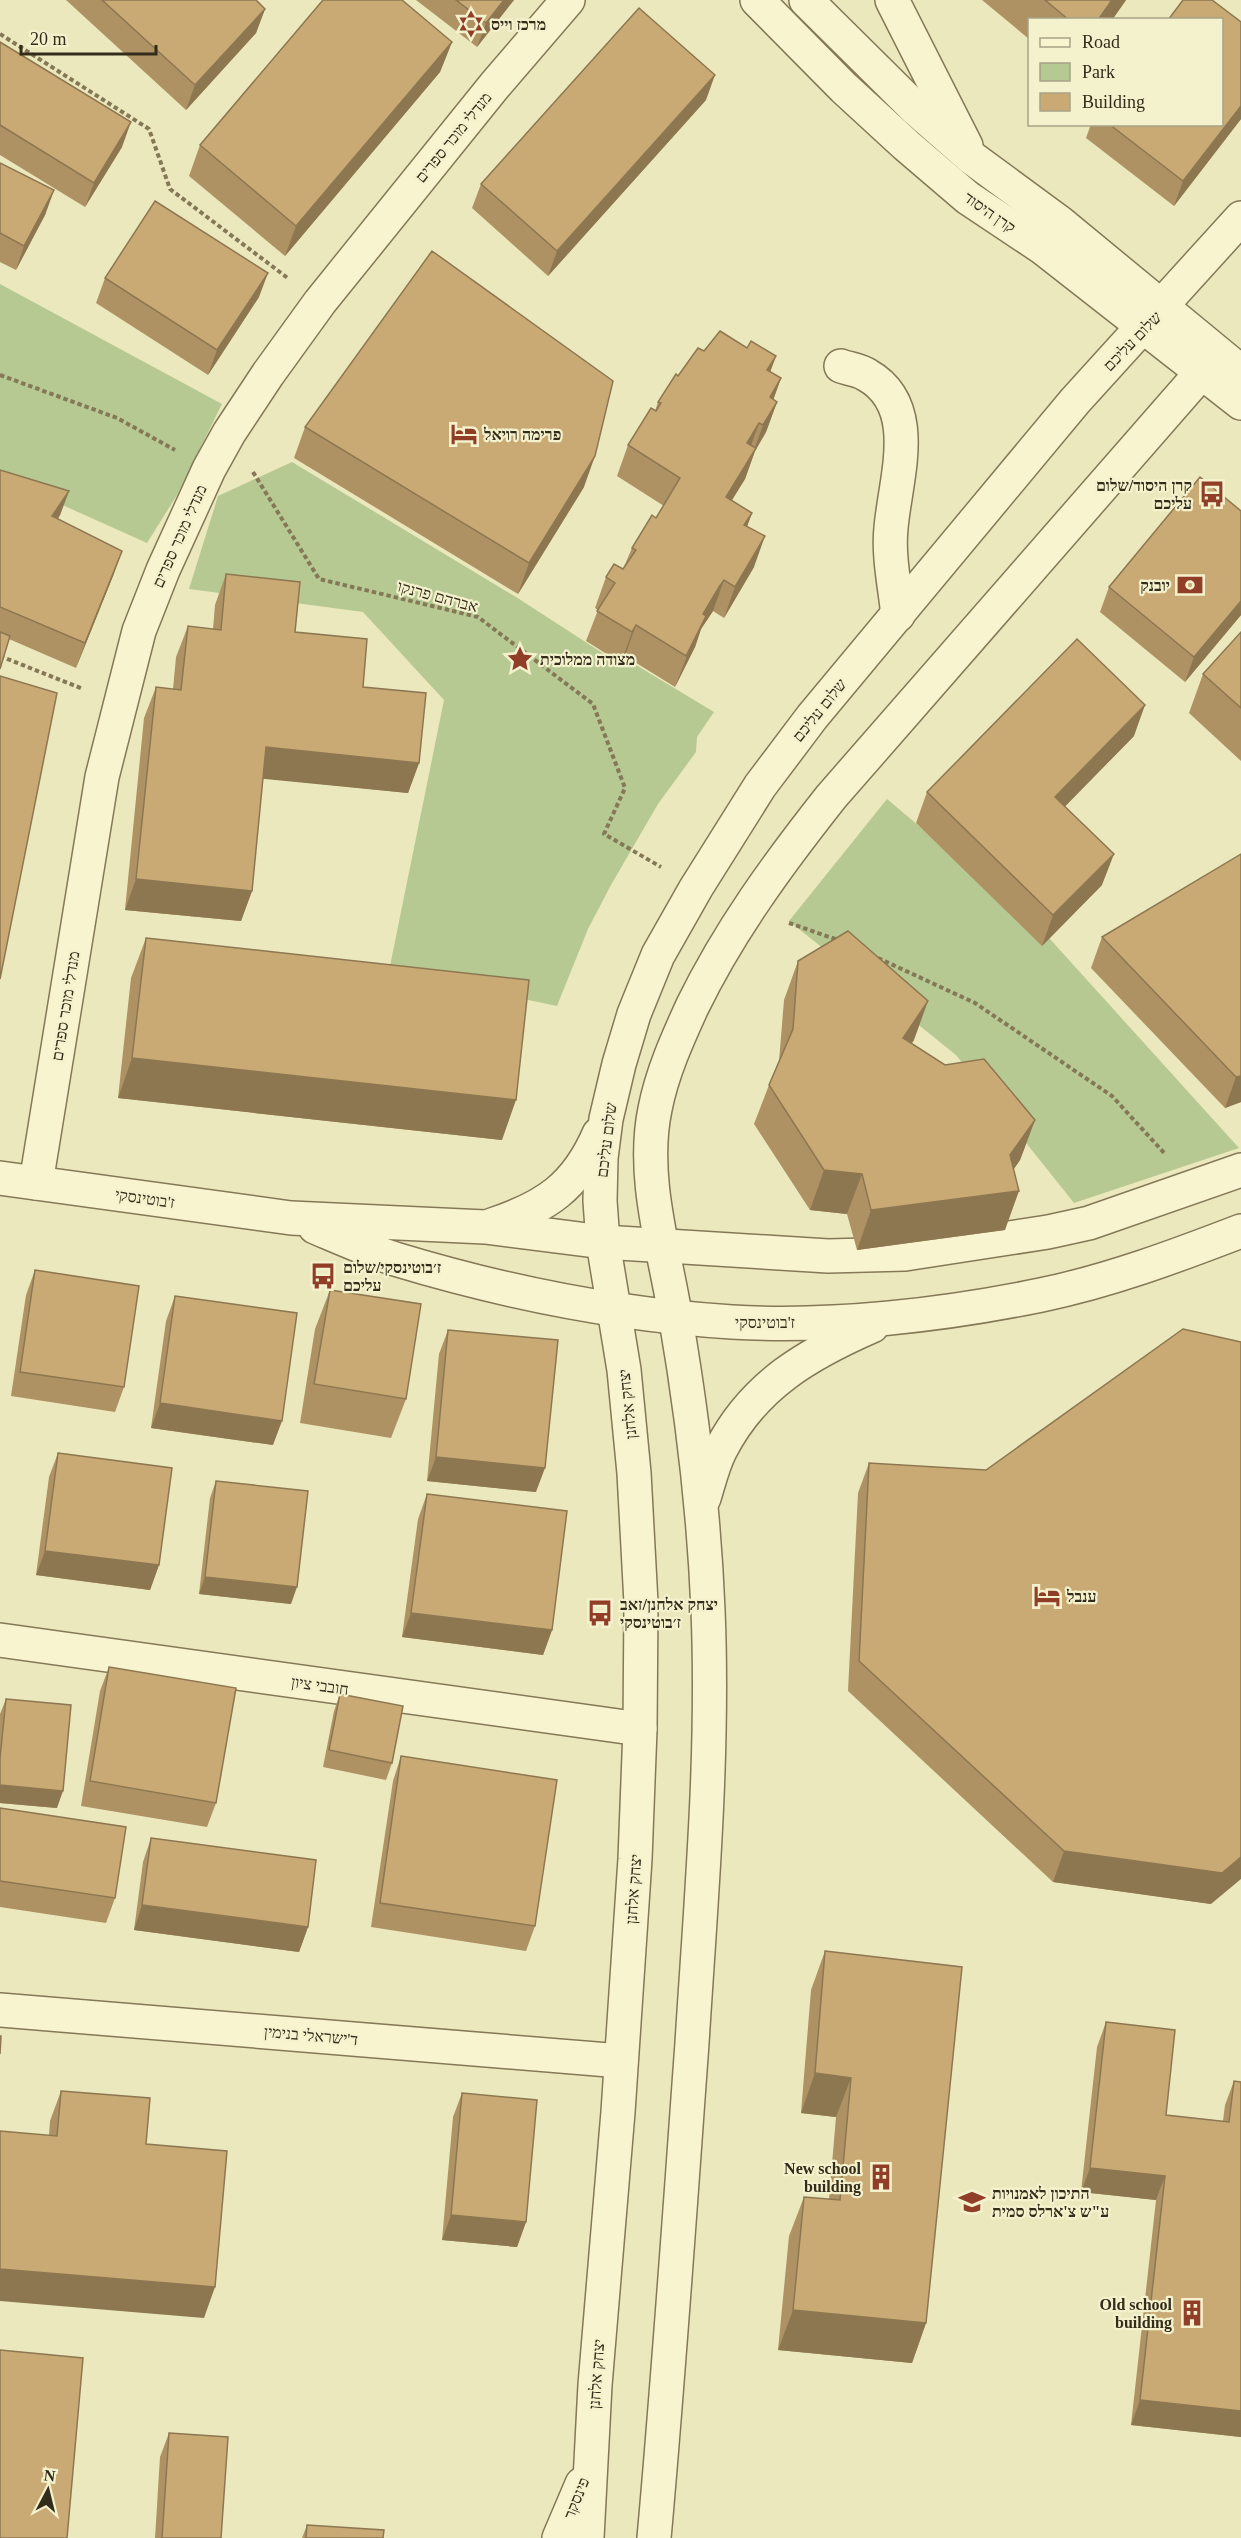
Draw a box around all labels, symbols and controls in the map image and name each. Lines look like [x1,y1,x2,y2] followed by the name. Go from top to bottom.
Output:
[456,9,486,39] synagogue icon: מרכז וייס
[491,16,546,33] place label: מרכז וייס
[21,18,156,56] scale bar
[1028,18,1223,126] legend
[30,29,67,49] text: 20 m
[1082,32,1120,52] text: Road
[1082,62,1115,82] text: Park
[412,89,495,186] street label: מנדלי מוכר ספרים
[1082,92,1145,112] text: Building
[961,189,1019,236] street label: קרן היסוד
[1100,308,1165,374] street label: שלום עליכם
[449,419,479,449] hotel icon: פרימה רויאל
[483,426,561,443] place label: פרימה רויאל
[1096,477,1192,512] place label: קרן היסוד/שלום עליכם
[1197,479,1227,509] bus stop icon: קרן היסוד/שלום עליכם
[149,482,210,590] street label: מנדלי מוכר ספרים
[1175,570,1205,600] bank icon: יובנק
[1140,577,1170,594] place label: יובנק
[396,578,480,615] street label: אברהם פרנקו
[505,644,535,674] place icon: מצודה ממלוכית
[540,651,635,668] place label: מצודה ממלוכית
[789,675,850,745] street label: שלום עליכם
[48,950,83,1062] street label: מנדלי מוכר ספרים
[593,1101,620,1179] street label: שלום עליכם
[114,1186,176,1211] street label: ז'בוטינסקי
[343,1259,442,1294] place label: ז׳בוטינסקי/שלום עליכם
[308,1261,338,1291] bus stop icon: ז׳בוטינסקי/שלום עליכם
[735,1314,795,1331] street label: ז'בוטינסקי
[615,1368,640,1440] street label: יצחק אלחנן
[1032,1581,1062,1611] hotel icon: ענבל
[1066,1588,1096,1605] place label: ענבל
[620,1596,718,1631] place label: יצחק אלחנן/זאב ז׳בוטינסקי
[585,1598,615,1628] bus stop icon: יצחק אלחנן/זאב ז׳בוטינסקי
[290,1673,350,1698] street label: חובבי ציון
[623,1853,644,1925] street label: יצחק אלחנן
[263,2023,359,2048] street label: ד'ישראלי בנימין
[784,2160,862,2196] place label: New school building
[866,2162,896,2192] building icon: New school building
[992,2185,1109,2220] place label: התיכון לאמנויות ע"ש צ'ארלס סמית
[957,2187,987,2217] school or university icon: התיכון לאמנויות ע"ש צ'ארלס סמית
[1100,2296,1173,2332] place label: Old school building
[1177,2298,1207,2328] building icon: Old school building
[586,2338,607,2410] street label: יצחק אלחנן
[18,2460,78,2520] north arrow
[43,2466,57,2485] text: N
[560,2475,592,2521] street label: פינסקר

